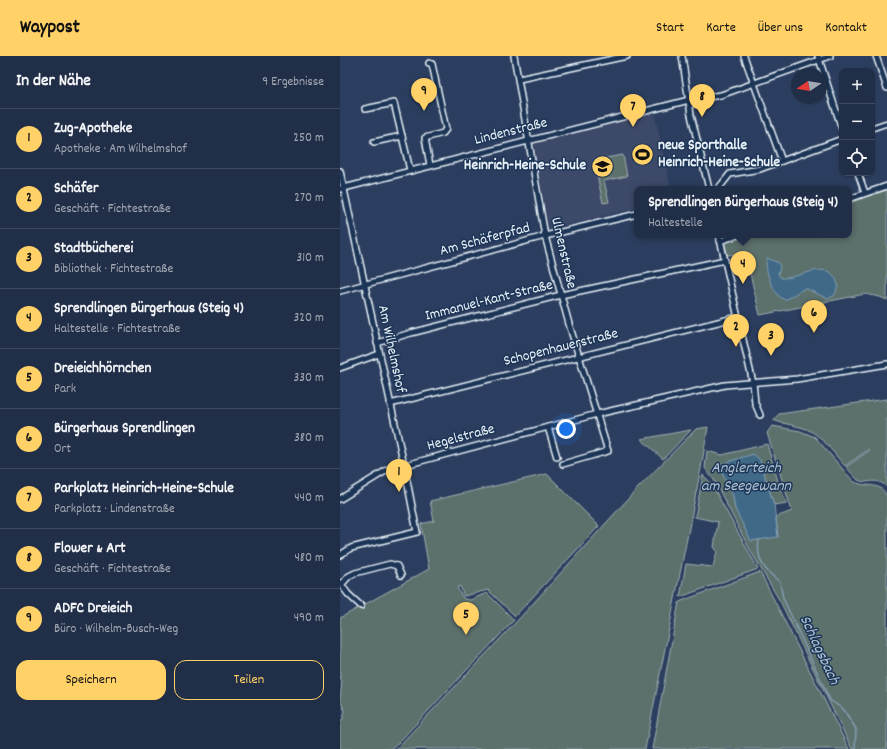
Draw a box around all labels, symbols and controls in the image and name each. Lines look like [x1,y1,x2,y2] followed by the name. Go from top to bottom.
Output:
[20,15,80,42] text: Waypost
[656,18,684,38] text: Start
[706,18,736,38] text: Karte
[758,18,803,38] text: Über uns
[825,18,867,38] text: Kontakt
[791,68,827,104] north arrow
[839,68,875,176] map controls
[839,68,875,104] button: +
[16,70,91,94] text: In der Nähe
[262,73,324,92] text: 9 Ergebnisse
[411,78,437,111] pin: 9
[689,84,715,117] pin: 8
[620,94,646,127] pin: 7
[839,104,875,140] button: −
[472,112,550,152] street label: Lindenstraße
[54,118,132,140] text: Zug-Apotheke
[28,129,30,148] text: 1
[293,129,324,148] text: 250 m
[658,135,781,174] place label: neue Sporthalle Heinrich-Heine-Schule
[54,140,187,159] text: Apotheke · Am Wilhelmshof
[839,140,875,176] button: locate
[630,142,656,168] sports icon: neue Sporthalle Heinrich-Heine-Schule
[589,153,615,179] school or university icon: Heinrich-Heine-Schule
[464,155,586,177] place label: Heinrich-Heine-Schule
[54,178,98,200] text: Schäfer
[634,186,852,238] popup
[26,189,32,208] text: 2
[294,189,324,208] text: 270 m
[648,192,838,214] text: Sprendlingen Bürgerhaus (Steig 4)
[54,200,171,219] text: Geschäft · Fichtestraße
[648,214,702,233] text: Haltestelle
[544,215,582,291] street label: Ulmenstraße
[437,217,533,263] street label: Am Schäferpfad
[54,238,133,260] text: Stadtbücherei
[26,249,32,268] text: 3
[296,249,324,268] text: 310 m
[730,251,756,284] pin: 4
[54,260,173,279] text: Bibliothek · Fichtestraße
[423,274,556,328] street label: Immanuel-Kant-Straße
[54,298,244,320] text: Sprendlingen Bürgerhaus (Steig 4)
[801,300,827,333] pin: 6
[371,303,411,396] street label: Am Wilhelmshof
[26,309,32,328] text: 4
[294,309,324,328] text: 320 m
[723,314,749,347] pin: 2
[54,320,180,339] text: Haltestelle · Fichtestraße
[501,323,621,373] street label: Schopenhauerstraße
[758,323,784,356] pin: 3
[54,358,151,380] text: Dreieichhörnchen
[26,369,32,388] text: 5
[293,369,324,388] text: 330 m
[54,380,76,399] text: Park
[54,418,195,440] text: Bürgerhaus Sprendlingen
[425,418,498,458] street label: Hegelstraße
[556,419,576,439] your location
[26,429,32,448] text: 6
[294,429,324,448] text: 380 m
[54,440,71,459] text: Ort
[701,457,792,498] water label: Anglerteich am Seegewann
[386,459,412,492] pin: 1
[54,478,234,500] text: Parkplatz Heinrich-Heine-Schule
[27,489,31,508] text: 7
[294,489,324,508] text: 440 m
[54,500,175,519] text: Parkplatz · Lindenstraße
[54,538,126,560] text: Flower & Art
[26,549,32,568] text: 8
[294,549,324,568] text: 480 m
[54,560,171,579] text: Geschäft · Fichtestraße
[54,598,132,620] text: ADFC Dreieich
[453,602,479,635] pin: 5
[26,609,32,628] text: 9
[294,609,324,628] text: 490 m
[793,612,845,689] water label: Schlagsbach
[54,620,178,639] text: Büro · Wilhelm-Busch-Weg
[16,660,166,700] button: Speichern
[174,660,324,700] button: Teilen

